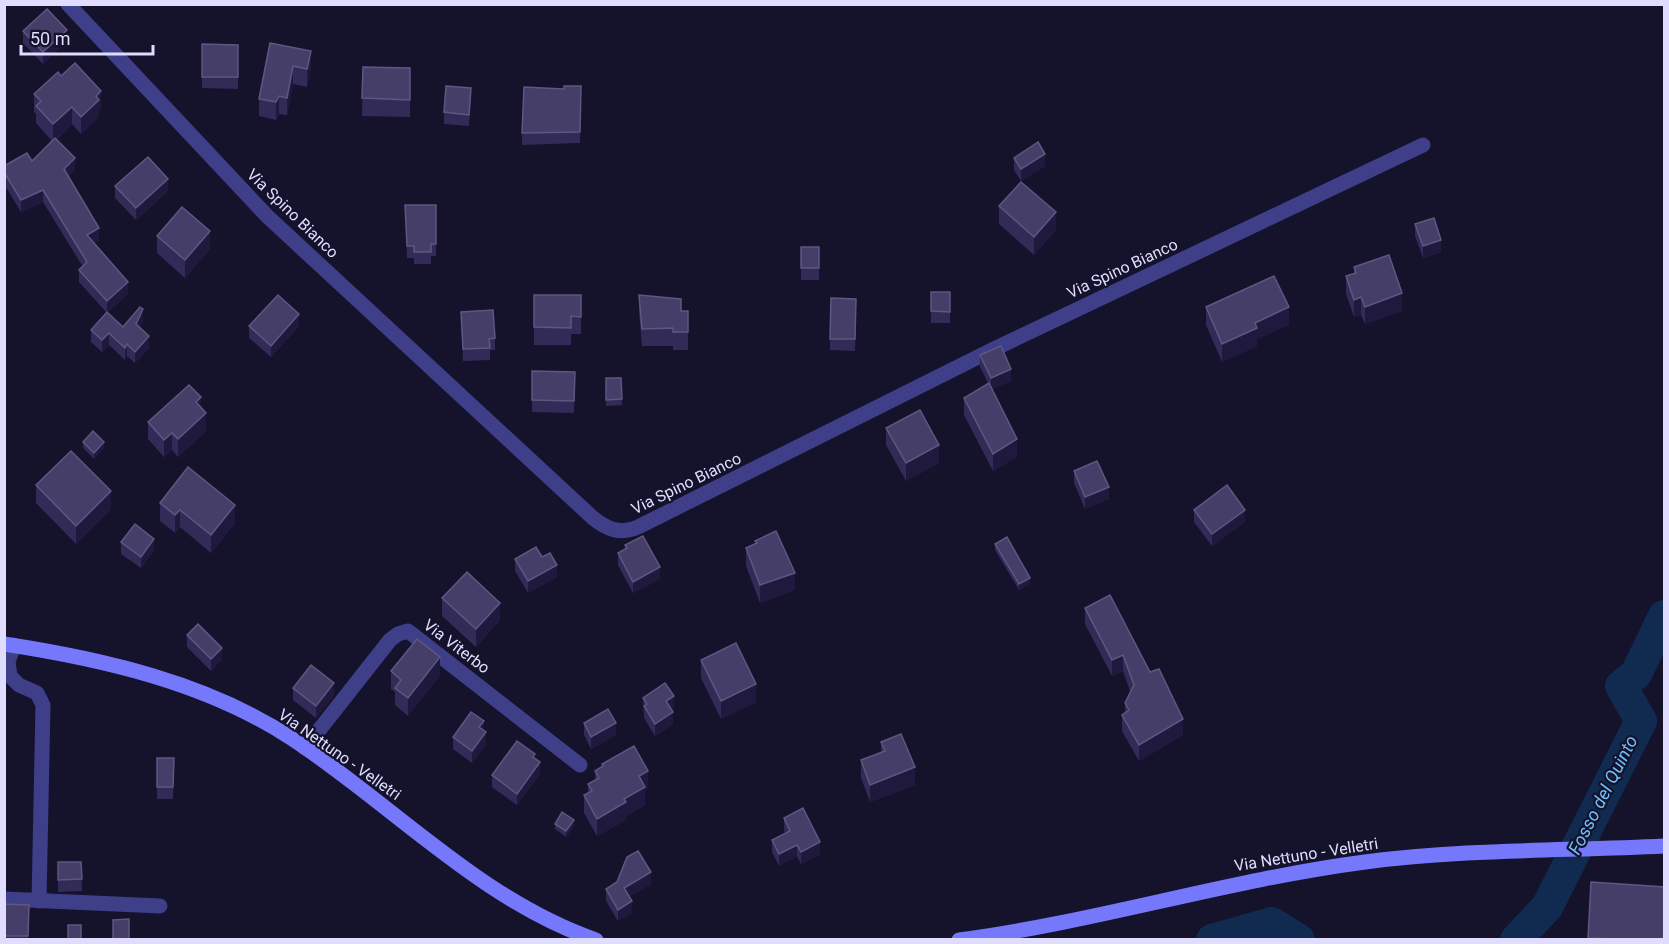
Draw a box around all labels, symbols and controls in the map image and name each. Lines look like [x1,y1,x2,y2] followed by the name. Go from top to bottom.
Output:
[21,18,153,56] scale bar
[30,28,70,49] text: 50 m
[243,165,342,262] street label: Via Spino Bianco
[1064,234,1181,302] street label: Via Spino Bianco
[628,449,744,518] street label: Via Spino Bianco
[420,615,494,677] street label: Via Viterbo
[275,705,405,804] street label: Via Nettuno - Velletri
[1564,732,1642,858] water label: Fosso del Quinto
[1233,834,1379,875] street label: Via Nettuno - Velletri

